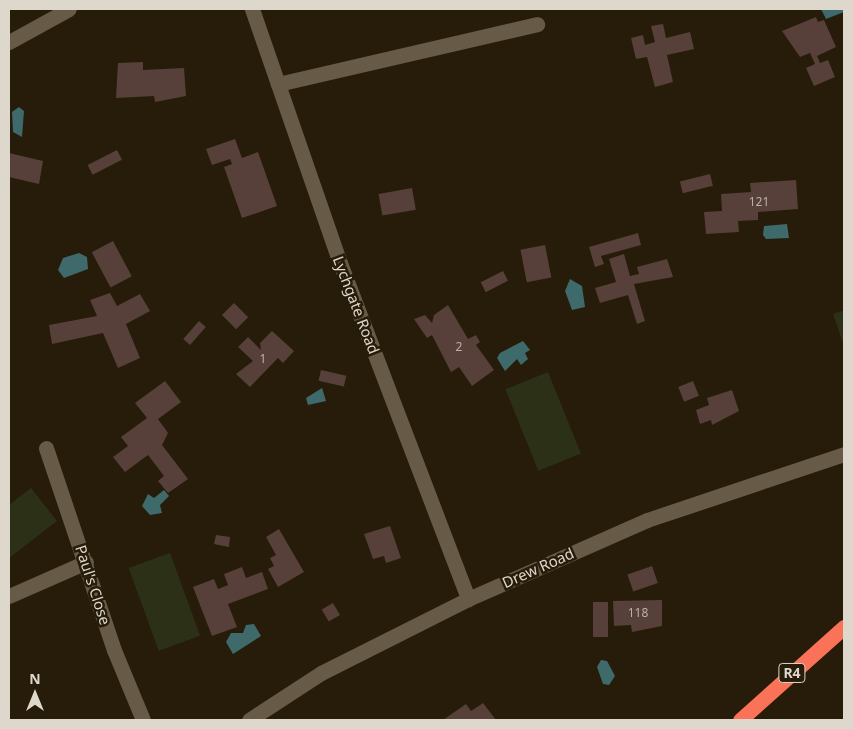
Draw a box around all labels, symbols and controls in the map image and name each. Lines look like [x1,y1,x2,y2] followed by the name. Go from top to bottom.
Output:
[749,195,769,209] house number: 121
[329,253,383,357] street label: Lychgate Road
[456,340,462,354] house number: 2
[260,352,266,366] house number: 1
[72,543,114,627] street label: Paul's Close
[499,544,577,592] street label: Drew Road
[628,606,648,620] house number: 118
[778,661,806,684] road number: R4
[10,669,60,719] north arrow
[29,669,41,688] text: N

